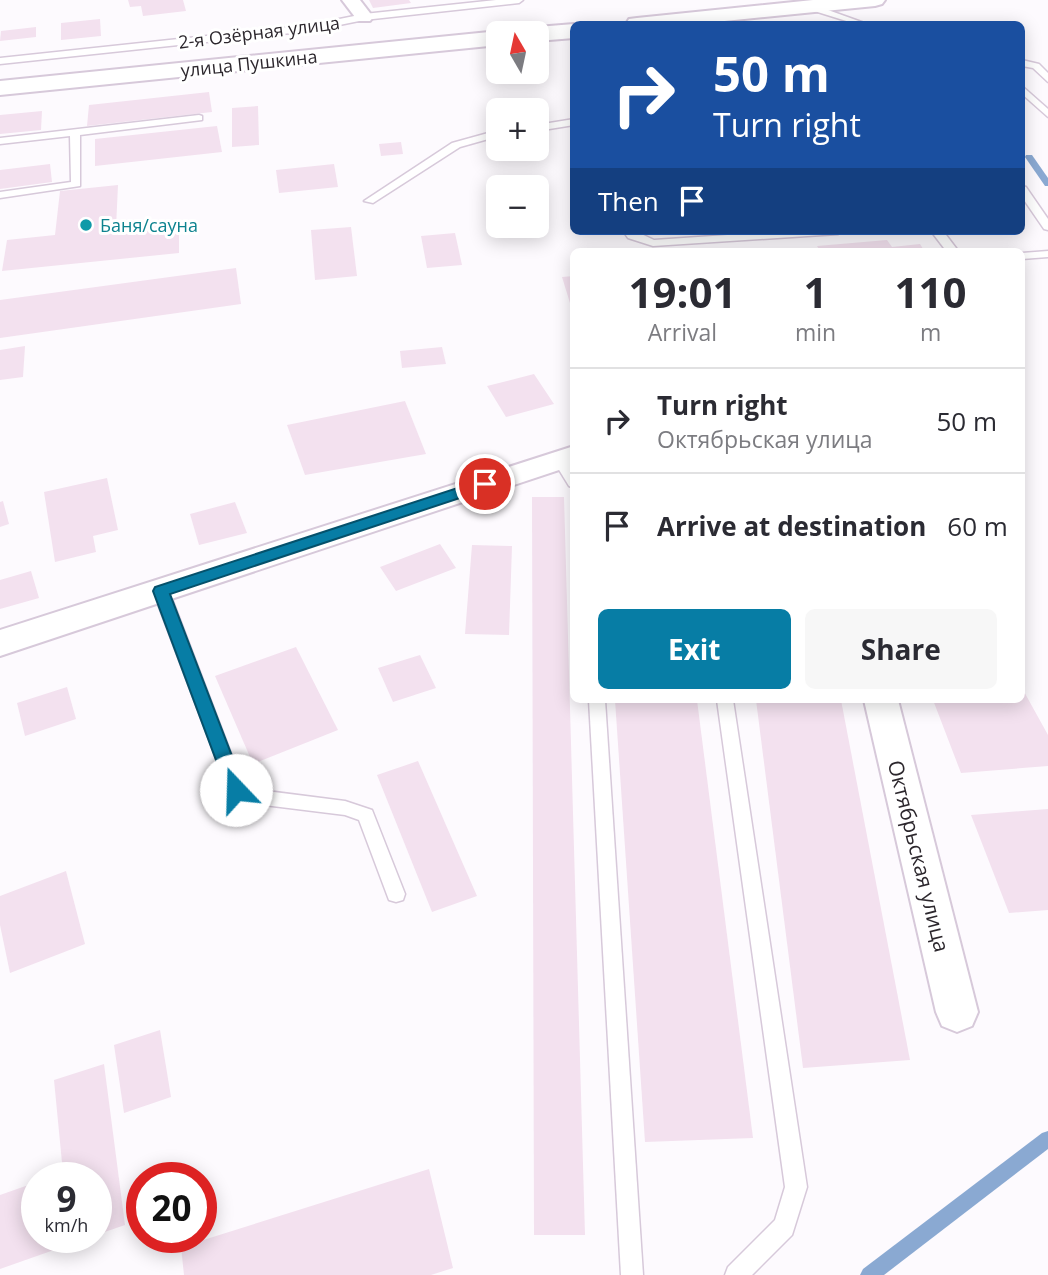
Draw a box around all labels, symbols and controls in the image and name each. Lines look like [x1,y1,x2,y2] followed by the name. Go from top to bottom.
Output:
[177,10,341,54] street label: 2-я Озёрная улица
[486,21,550,84] north arrow
[486,21,549,238] map controls
[713,40,830,106] text: 50 m
[180,44,318,82] street label: улица Пушкина
[598,49,689,140] icon: right
[486,98,549,161] button: +
[713,103,861,146] text: Turn right
[486,175,549,238] button: −
[673,182,711,220] icon: arrive
[598,183,659,219] text: Then
[100,213,198,237] place label: Баня/сауна
[78,217,94,233] marker: Баня/сауна
[628,263,736,320] text: 19:01
[803,263,828,320] text: 1
[895,263,967,320] text: 110
[648,316,717,348] text: Arrival
[795,316,836,348] text: min
[920,316,941,348] text: m
[657,387,788,423] text: Turn right
[598,402,636,440] icon: right
[936,403,997,439] text: 50 m
[657,423,873,455] text: Октябрьская улица
[455,454,515,514] pin
[466,465,504,503] icon: arrive
[598,507,636,545] icon: arrive
[657,508,926,544] text: Arrive at destination
[947,508,1008,544] text: 60 m
[598,609,791,689] button: Exit
[805,609,997,689] button: Share
[199,753,273,827] position arrow
[882,757,956,955] street label: Октябрьская улица
[126,1162,217,1253] speed limit sign: 20
[56,1175,77,1222] text: 9
[45,1213,88,1237] text: km/h

